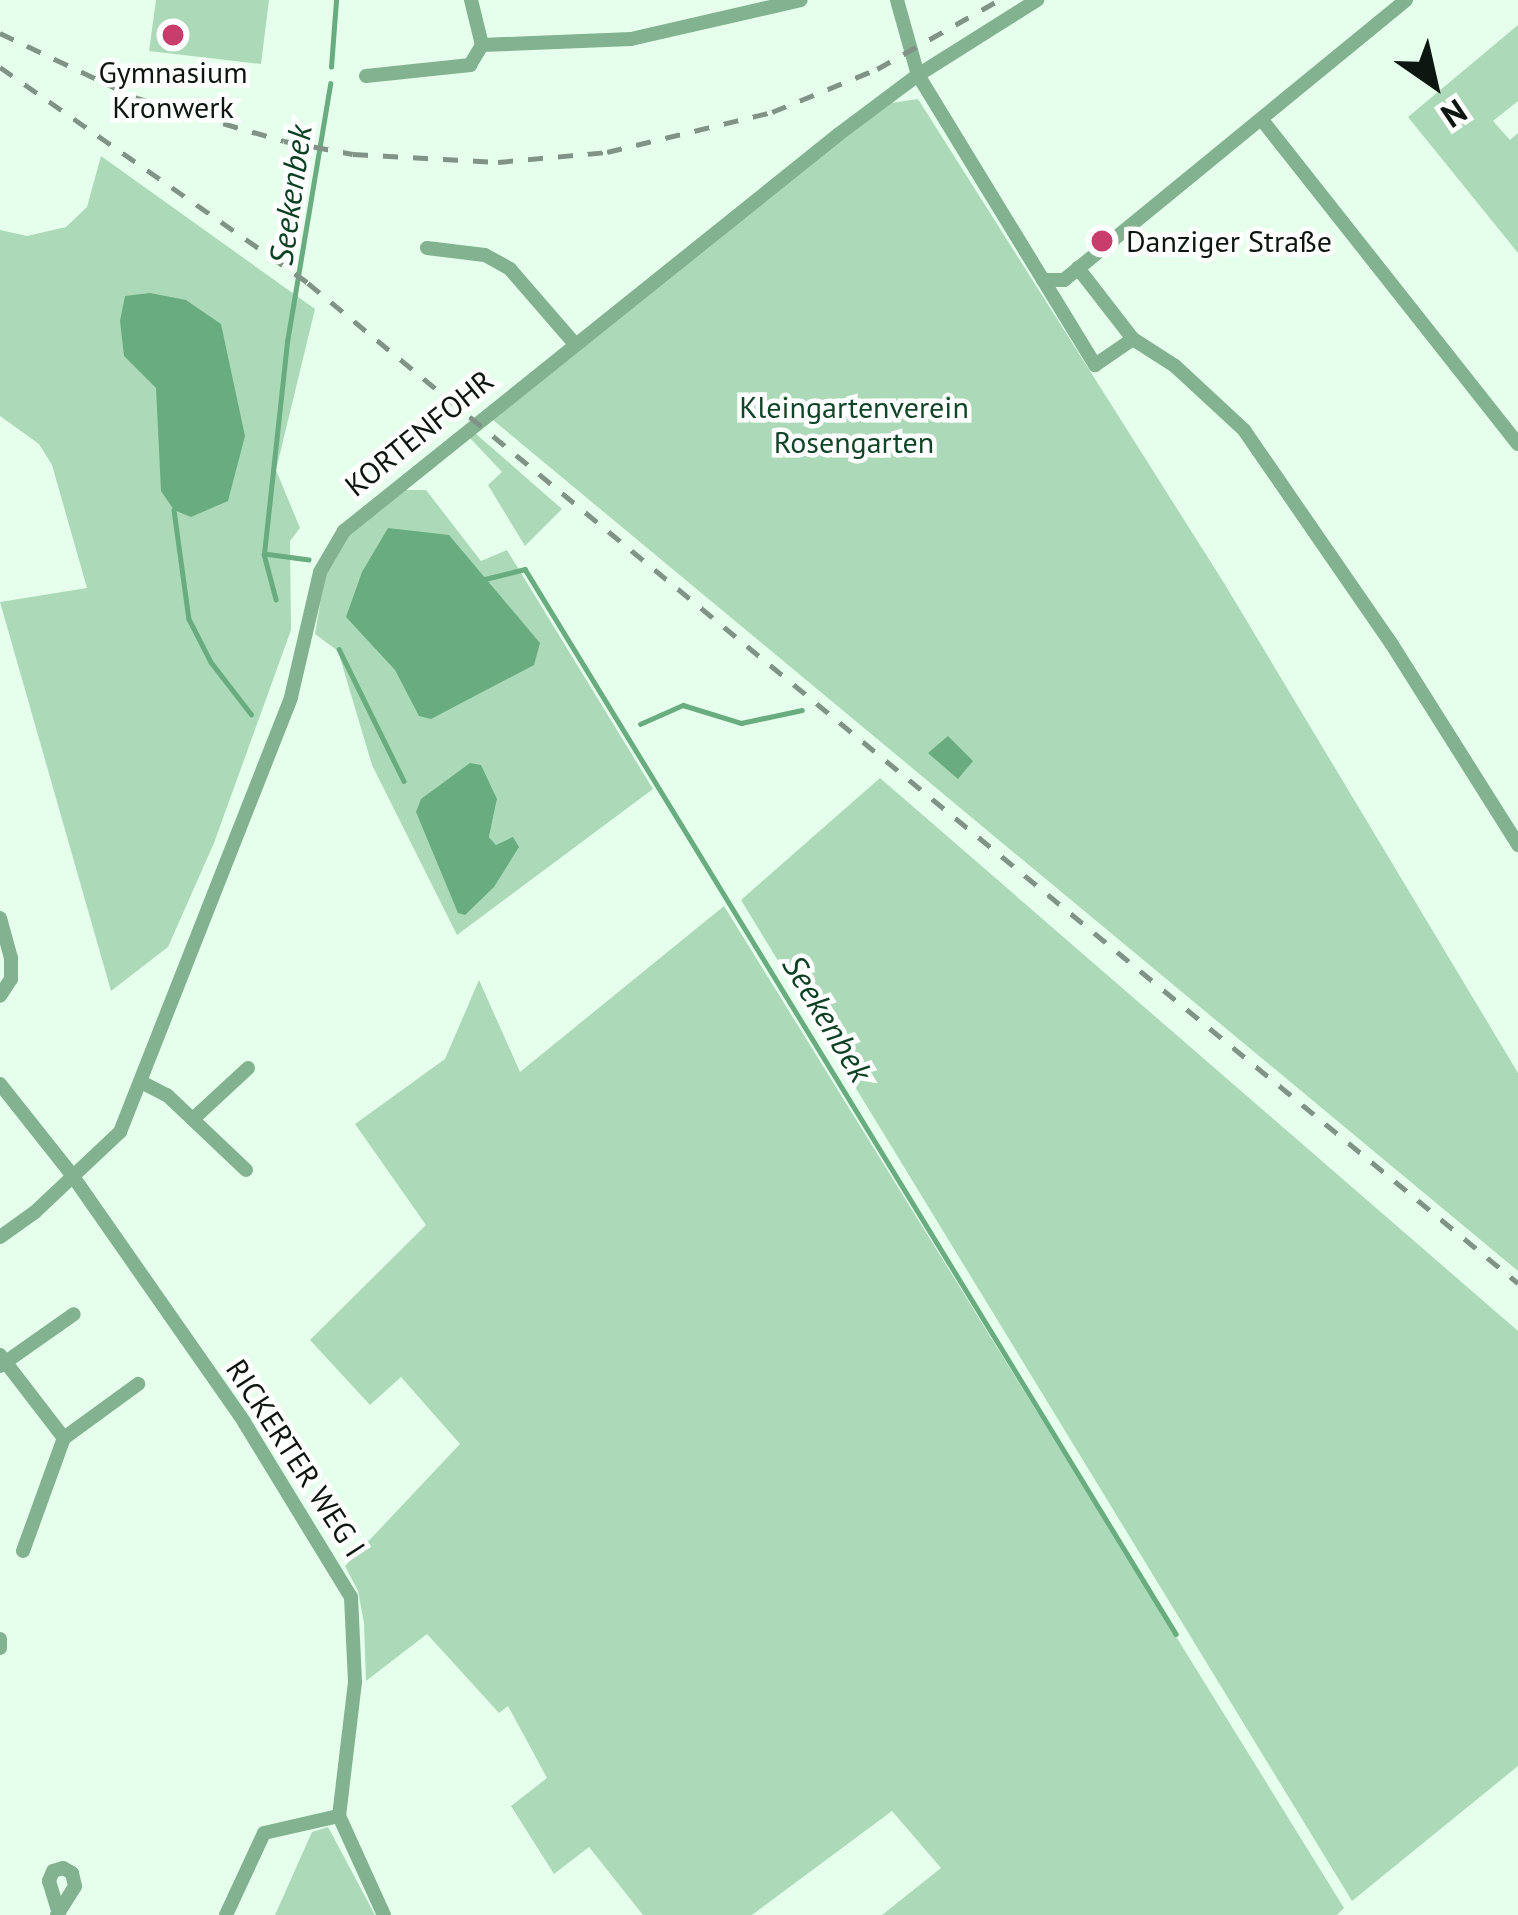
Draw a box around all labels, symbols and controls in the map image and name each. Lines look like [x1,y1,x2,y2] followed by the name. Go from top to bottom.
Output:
[160,22,186,48] marker: Gymnasium Kronwerk
[1374,24,1494,144] north arrow
[98,54,248,124] place label: Gymnasium Kronwerk
[1433,90,1475,138] text: N
[261,122,319,268] water label: Seekenbek
[1126,223,1332,259] place label: Danziger Straße
[1089,228,1115,254] marker: Danziger Straße
[338,362,500,504] street label: KORTENFOHR
[739,389,969,460] park label: Kleingartenverein Rosengarten
[775,947,881,1089] water label: Seekenbek
[219,1352,373,1564] street label: RICKERTER WEG I

